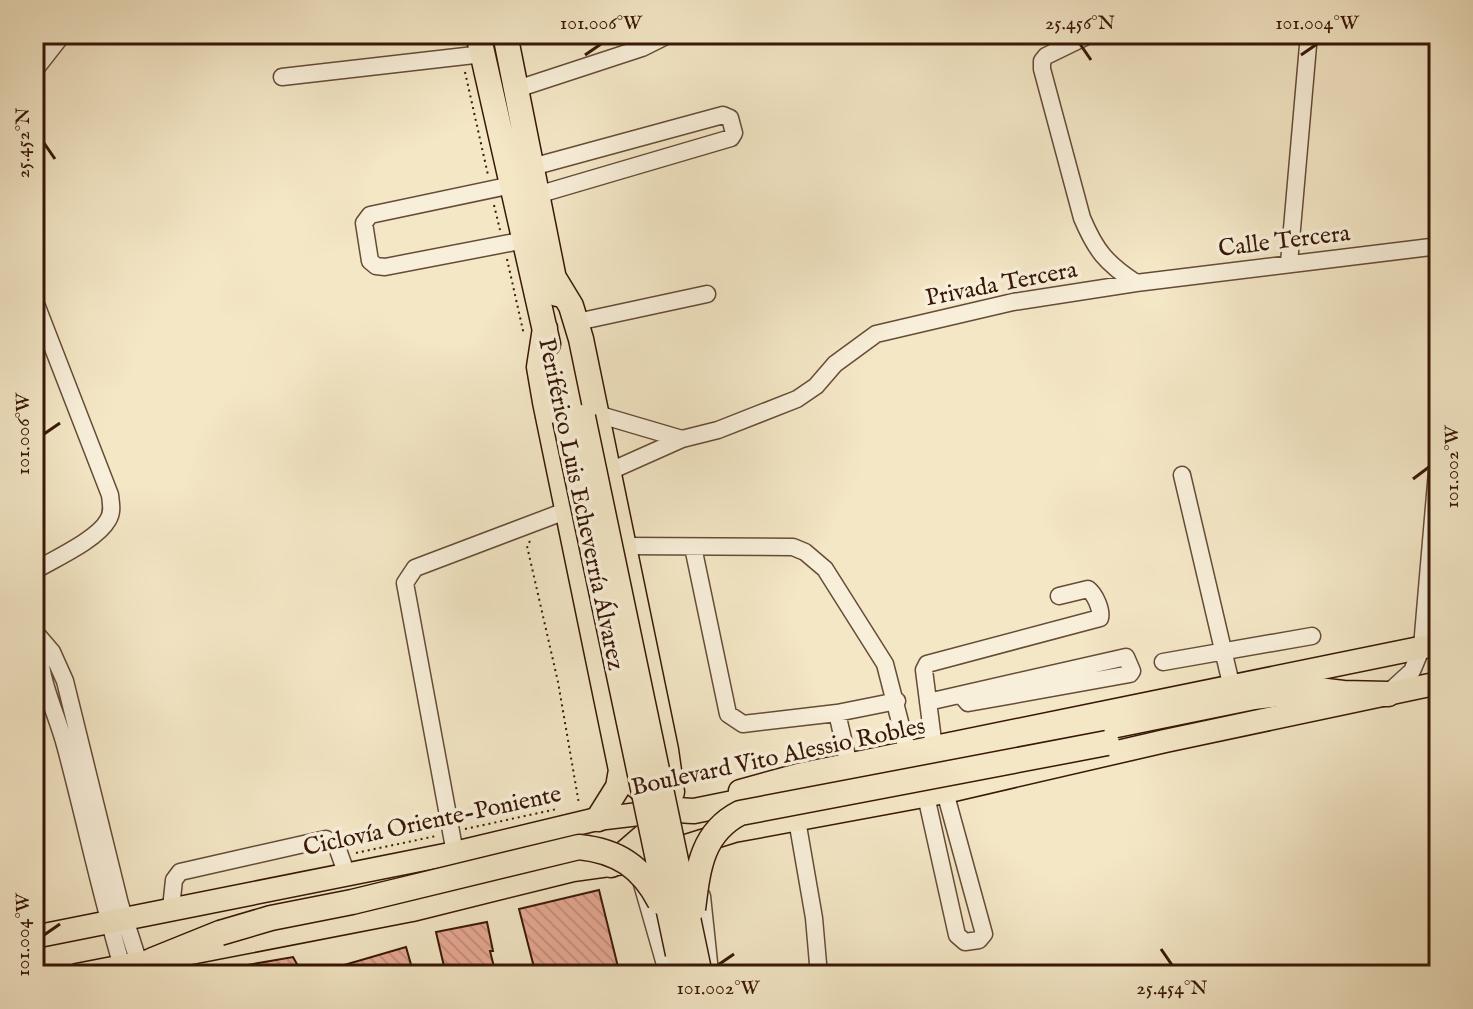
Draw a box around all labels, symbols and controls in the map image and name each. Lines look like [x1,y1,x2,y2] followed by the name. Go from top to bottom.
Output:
[560,11,643,36] text: 101.006°W
[1045,11,1115,36] text: 25.456°N
[1275,11,1360,36] text: 101.004°W
[11,108,36,178] text: 25.452°N
[1217,218,1352,265] street label: Calle Tercera
[923,254,1080,314] street label: Privada Tercera
[530,335,631,673] street label: Periférico Luis Echeverría Álvarez
[11,392,36,475] text: 101.006°W
[1440,424,1465,509] text: 101.002°W
[629,711,928,804] street label: Boulevard Vito Alessio Robles
[300,779,564,864] street label: Ciclovía Oriente-Poniente
[11,892,36,977] text: 101.004°W
[676,976,761,1001] text: 101.002°W
[1136,976,1208,1001] text: 25.454°N

